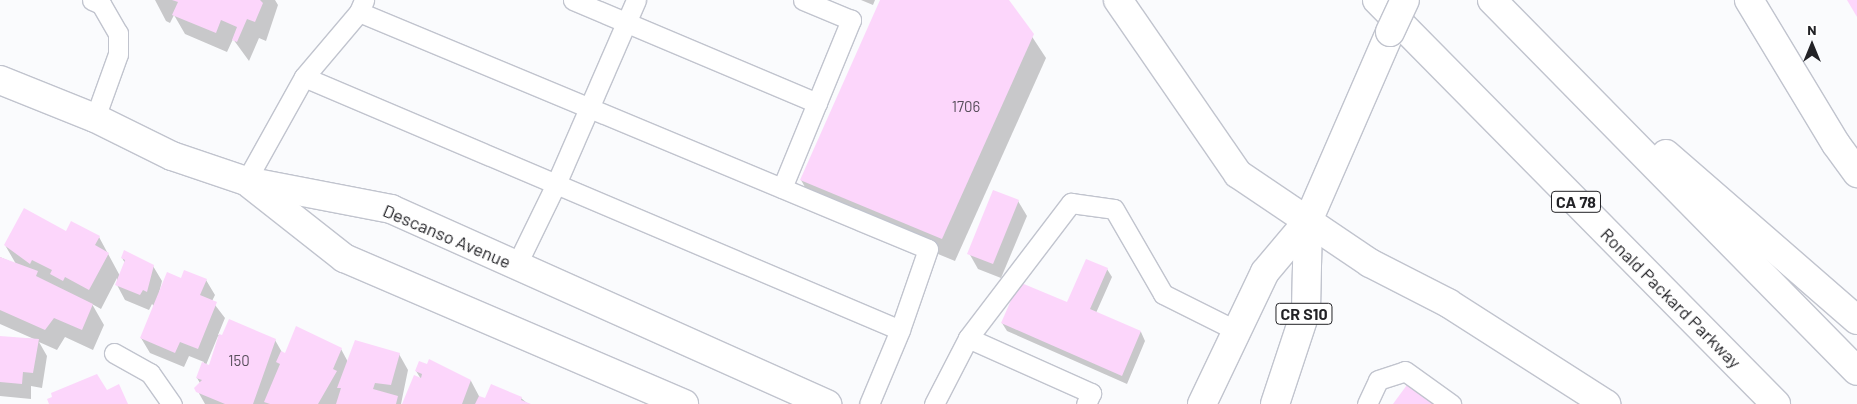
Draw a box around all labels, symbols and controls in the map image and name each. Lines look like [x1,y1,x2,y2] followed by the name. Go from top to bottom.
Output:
[1787,20,1837,70] north arrow
[1807,21,1817,38] text: N
[952,98,980,116] house number: 1706
[1551,188,1601,216] road number: CA 78
[380,199,514,273] street label: Descanso Avenue
[1596,223,1746,373] street label: Ronald Packard Parkway
[1275,300,1333,328] road number: CR S10
[228,352,250,370] house number: 150

